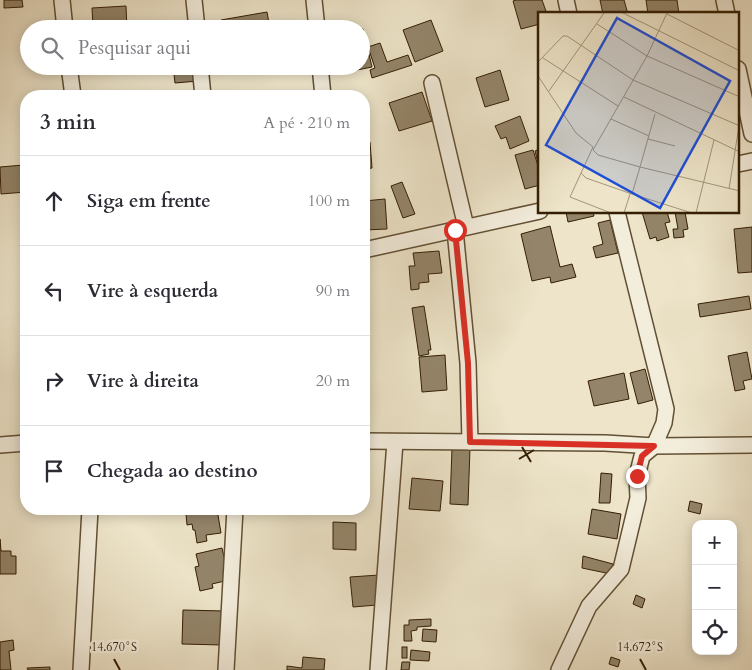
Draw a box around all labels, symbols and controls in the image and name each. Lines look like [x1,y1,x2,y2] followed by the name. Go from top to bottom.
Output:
[538,12,740,214] inset map
[20,20,370,75] search box
[38,34,66,62] icon: search
[78,35,191,61] text: Pesquisar aqui
[40,108,96,137] text: 3 min
[263,112,350,134] text: A pé · 210 m
[40,187,68,215] icon: ahead
[87,188,211,214] text: Siga em frente
[308,190,350,212] text: 100 m
[444,219,467,242] route start
[40,277,68,305] icon: left
[87,278,218,304] text: Vire à esquerda
[316,280,350,302] text: 90 m
[40,367,68,395] icon: right
[87,368,199,394] text: Vire à direita
[316,370,350,392] text: 20 m
[40,457,68,485] icon: arrive
[87,458,258,484] text: Chegada ao destino
[626,465,649,488] route end
[692,520,737,655] map controls
[692,520,737,565] button: +
[692,565,737,610] button: −
[692,610,737,655] button: locate
[91,639,137,655] text: 14.670°S
[617,639,663,655] text: 14.672°S

